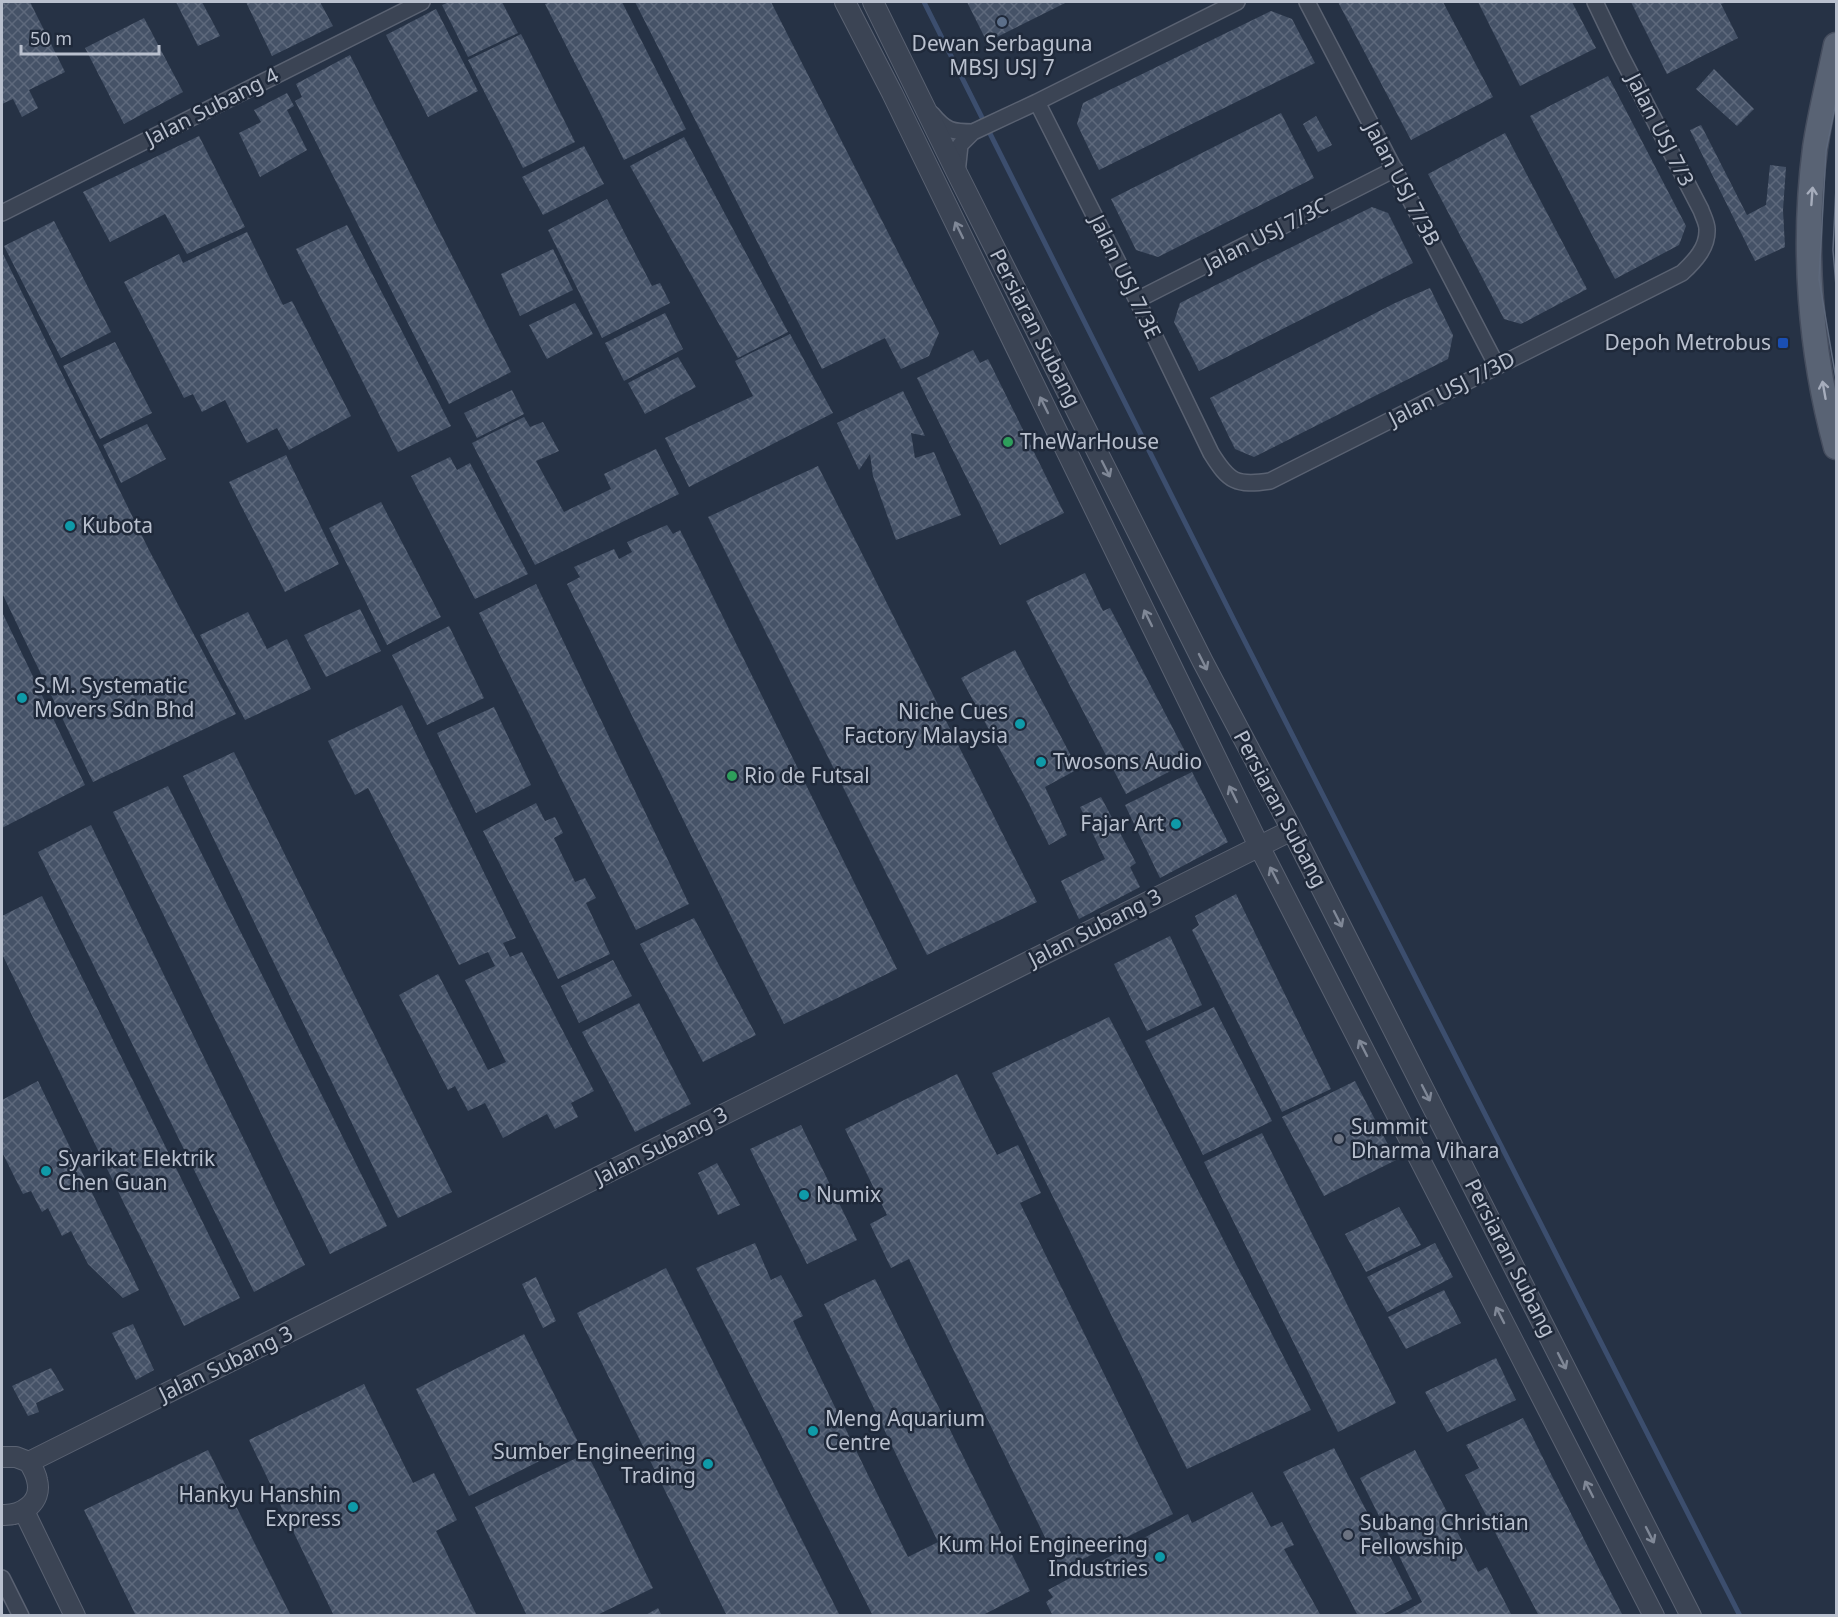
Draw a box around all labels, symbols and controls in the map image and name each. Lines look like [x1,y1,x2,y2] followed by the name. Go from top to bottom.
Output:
[995,15,1009,29] marker: Dewan Serbaguna MBSJ USJ 7
[21,18,159,56] scale bar
[30,26,72,50] text: 50 m
[912,29,1092,81] place label: Dewan Serbaguna MBSJ USJ 7
[138,61,283,153] street label: Jalan Subang 4
[1620,67,1701,191] street label: Jalan USJ 7/3
[1357,115,1447,250] street label: Jalan USJ 7/3B
[1807,187,1818,207] one-way arrow
[1197,191,1333,278] street label: Jalan USJ 7/3C
[1083,208,1168,343] street label: Jalan USJ 7/3E
[952,222,964,240] one-way arrow
[984,244,1088,411] street label: Persiaran Subang
[1604,328,1771,356] place label: Depoh Metrobus
[1776,336,1790,350] marker: Depoh Metrobus
[1382,344,1520,433] street label: Jalan USJ 7/3D
[1818,381,1829,400] one-way arrow
[1038,397,1050,415] one-way arrow
[1020,427,1159,455] place label: TheWarHouse
[1001,435,1015,449] marker: TheWarHouse
[1101,460,1112,478] one-way arrow
[82,511,153,539] place label: Kubota
[63,519,77,533] marker: Kubota
[1142,610,1153,628] one-way arrow
[1198,653,1209,671] one-way arrow
[34,671,194,723] place label: S.M. Systematic Movers Sdn Bhd
[15,691,29,705] marker: S.M. Systematic Movers Sdn Bhd
[844,697,1008,749] place label: Niche Cues Factory Malaysia
[1013,717,1027,731] marker: Niche Cues Factory Malaysia
[1228,725,1334,892] street label: Persiaran Subang
[1053,747,1202,775] place label: Twosons Audio
[1034,755,1048,769] marker: Twosons Audio
[744,761,870,789] place label: Rio de Futsal
[725,769,739,783] marker: Rio de Futsal
[1227,785,1239,803] one-way arrow
[1080,809,1164,837] place label: Fajar Art
[1169,817,1183,831] marker: Fajar Art
[1267,866,1279,884] one-way arrow
[1021,882,1166,974] street label: Jalan Subang 3
[1332,910,1344,928] one-way arrow
[1356,1040,1368,1058] one-way arrow
[1421,1084,1432,1102] one-way arrow
[587,1100,732,1192] street label: Jalan Subang 3
[1351,1112,1499,1164] place label: Summit Dharma Vihara
[1332,1132,1346,1146] marker: Summit Dharma Vihara
[58,1144,216,1196] place label: Syarikat Elektrik Chen Guan
[39,1164,53,1178] marker: Syarikat Elektrik Chen Guan
[1459,1174,1563,1341] street label: Persiaran Subang
[816,1180,881,1208] place label: Numix
[797,1188,811,1202] marker: Numix
[1493,1307,1505,1325] one-way arrow
[152,1319,297,1409] street label: Jalan Subang 3
[1556,1351,1568,1369] one-way arrow
[825,1404,985,1456] place label: Meng Aquarium Centre
[806,1424,820,1438] marker: Meng Aquarium Centre
[493,1437,696,1489] place label: Sumber Engineering Trading
[701,1457,715,1471] marker: Sumber Engineering Trading
[179,1480,341,1532] place label: Hankyu Hanshin Express
[1582,1480,1594,1498] one-way arrow
[346,1500,360,1514] marker: Hankyu Hanshin Express
[1360,1508,1529,1560] place label: Subang Christian Fellowship
[1645,1525,1656,1543] one-way arrow
[1341,1528,1355,1542] marker: Subang Christian Fellowship
[938,1530,1148,1582] place label: Kum Hoi Engineering Industries
[1153,1550,1167,1564] marker: Kum Hoi Engineering Industries

